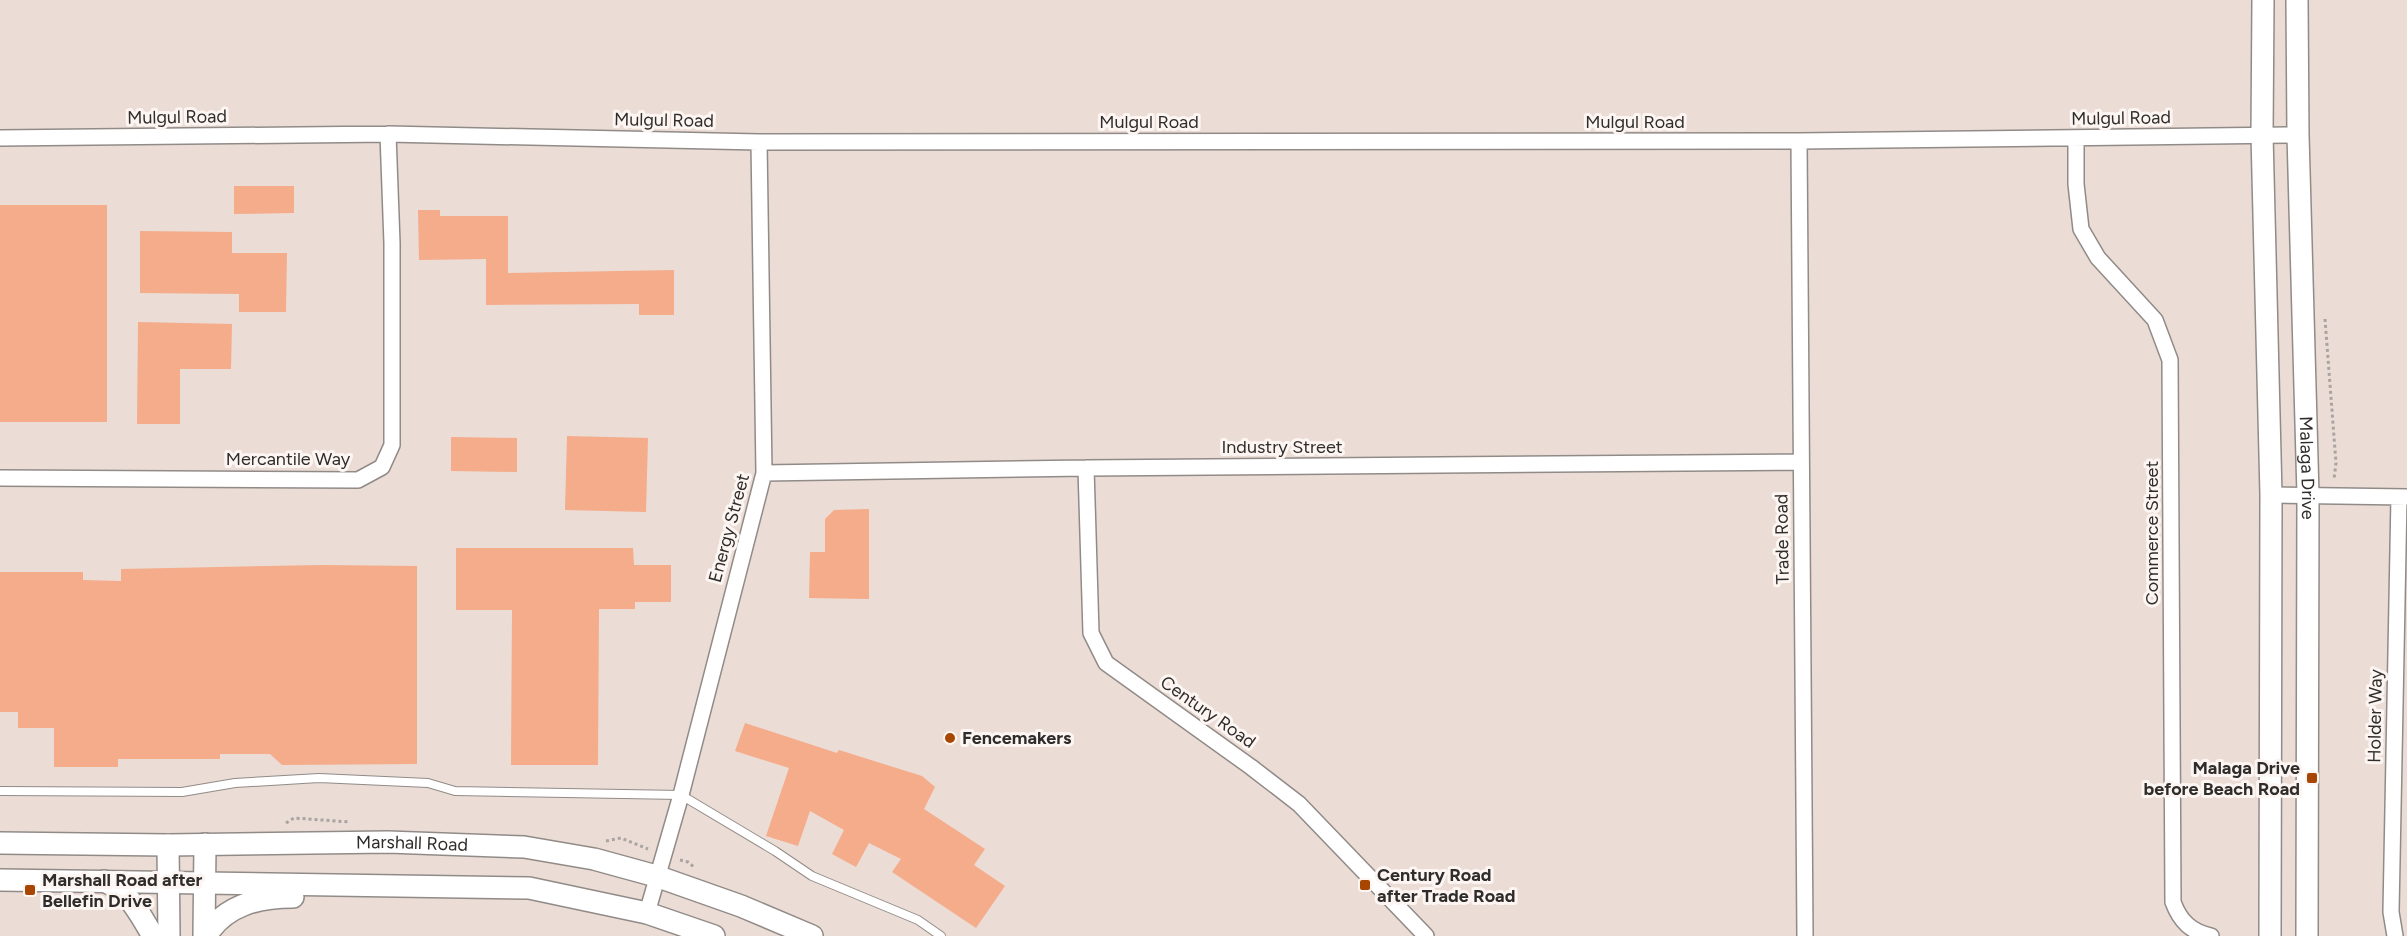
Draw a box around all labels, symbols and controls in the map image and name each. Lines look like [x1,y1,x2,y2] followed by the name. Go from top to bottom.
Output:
[127,105,227,129] street label: Mulgul Road
[2071,106,2171,130] street label: Mulgul Road
[614,108,714,132] street label: Mulgul Road
[1099,111,1199,133] street label: Mulgul Road
[1585,111,1685,133] street label: Mulgul Road
[2295,416,2319,520] street label: Malaga Drive
[1221,436,1343,458] street label: Industry Street
[226,448,351,470] street label: Mercantile Way
[2141,461,2163,605] street label: Commerce Street
[704,471,754,585] street label: Energy Street
[1770,494,1794,584] street label: Trade Road
[2363,668,2387,763] street label: Holder Way
[1156,671,1260,753] street label: Century Road
[962,727,1072,749] place label: Fencemakers
[943,731,957,745] marker: Fencemakers
[2144,757,2300,800] place label: Malaga Drive before Beach Road
[2305,771,2319,785] marker: Malaga Drive before Beach Road
[356,831,468,856] street label: Marshall Road
[1377,864,1515,907] place label: Century Road after Trade Road
[42,869,203,912] place label: Marshall Road after Bellefin Drive
[1358,878,1372,892] marker: Century Road after Trade Road
[23,883,37,897] marker: Marshall Road after Bellefin Drive

